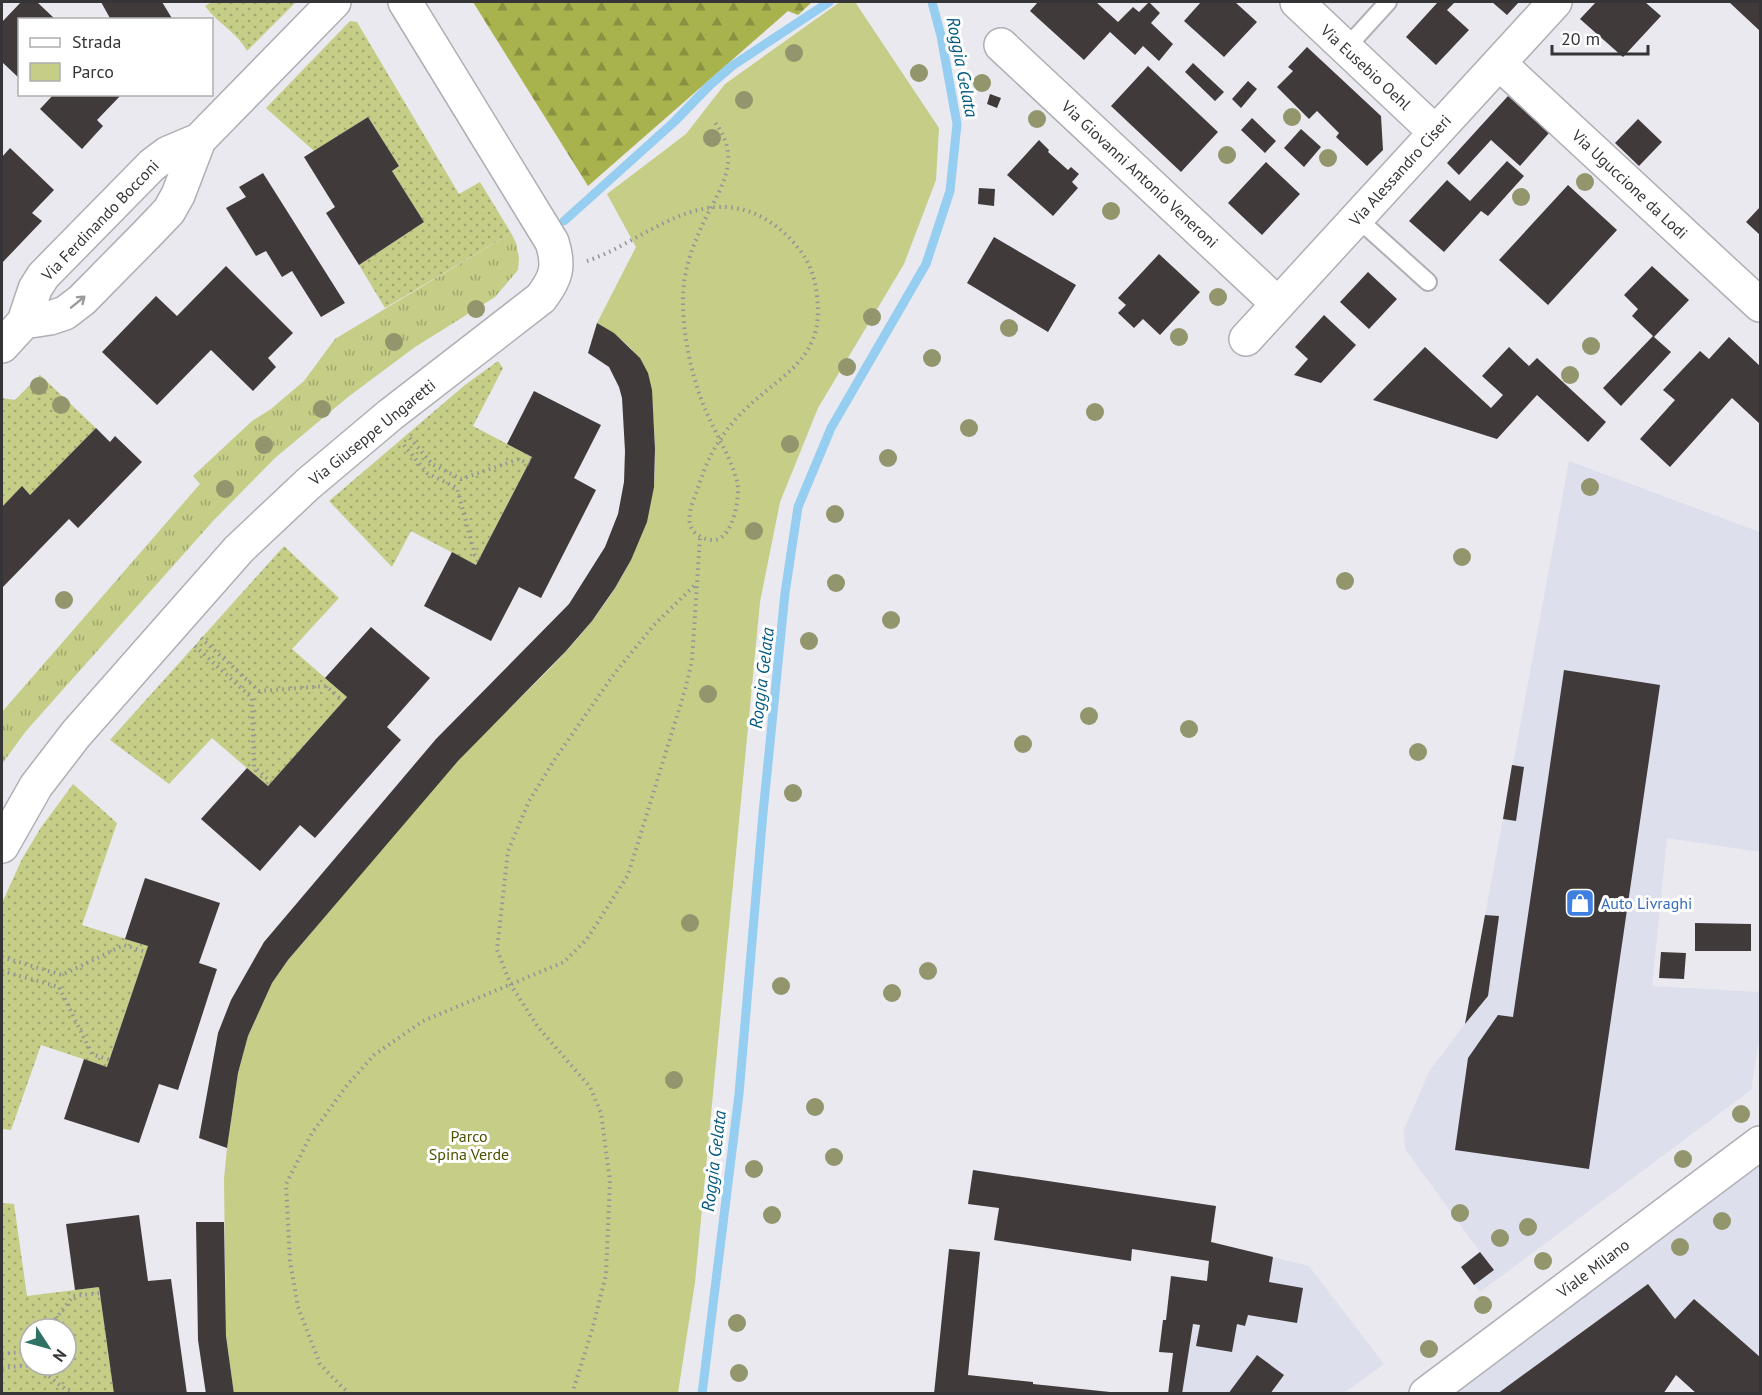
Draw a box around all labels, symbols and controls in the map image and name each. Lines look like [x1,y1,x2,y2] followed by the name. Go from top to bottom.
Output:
[942,15,984,119] water label: Roggia Gelata
[18,18,213,96] legend
[1552,18,1648,56] scale bar
[1316,19,1415,114] street label: Via Eusebio Oehl
[1561,27,1600,50] text: 20 m
[72,30,121,53] text: Strada
[72,60,114,83] text: Parco
[1057,95,1222,252] street label: Via Giovanni Antonio Veneroni
[1344,110,1455,230] street label: Via Alessandro Ciseri
[1567,125,1692,243] street label: Via Uguccione da Lodi
[36,155,163,285] street label: Via Ferdinando Bocconi
[70,296,86,309] one-way arrow
[304,375,439,490] street label: Via Giuseppe Ungaretti
[744,626,779,730] water label: Roggia Gelata
[1564,887,1596,919] shop icon: Auto Livraghi
[1601,893,1692,913] place label: Auto Livraghi
[696,1109,731,1213] water label: Roggia Gelata
[429,1126,509,1164] park label: Parco Spina Verde
[1552,1234,1633,1302] street label: Viale Milano
[18,1317,78,1377] north arrow
[49,1346,71,1366] text: N

